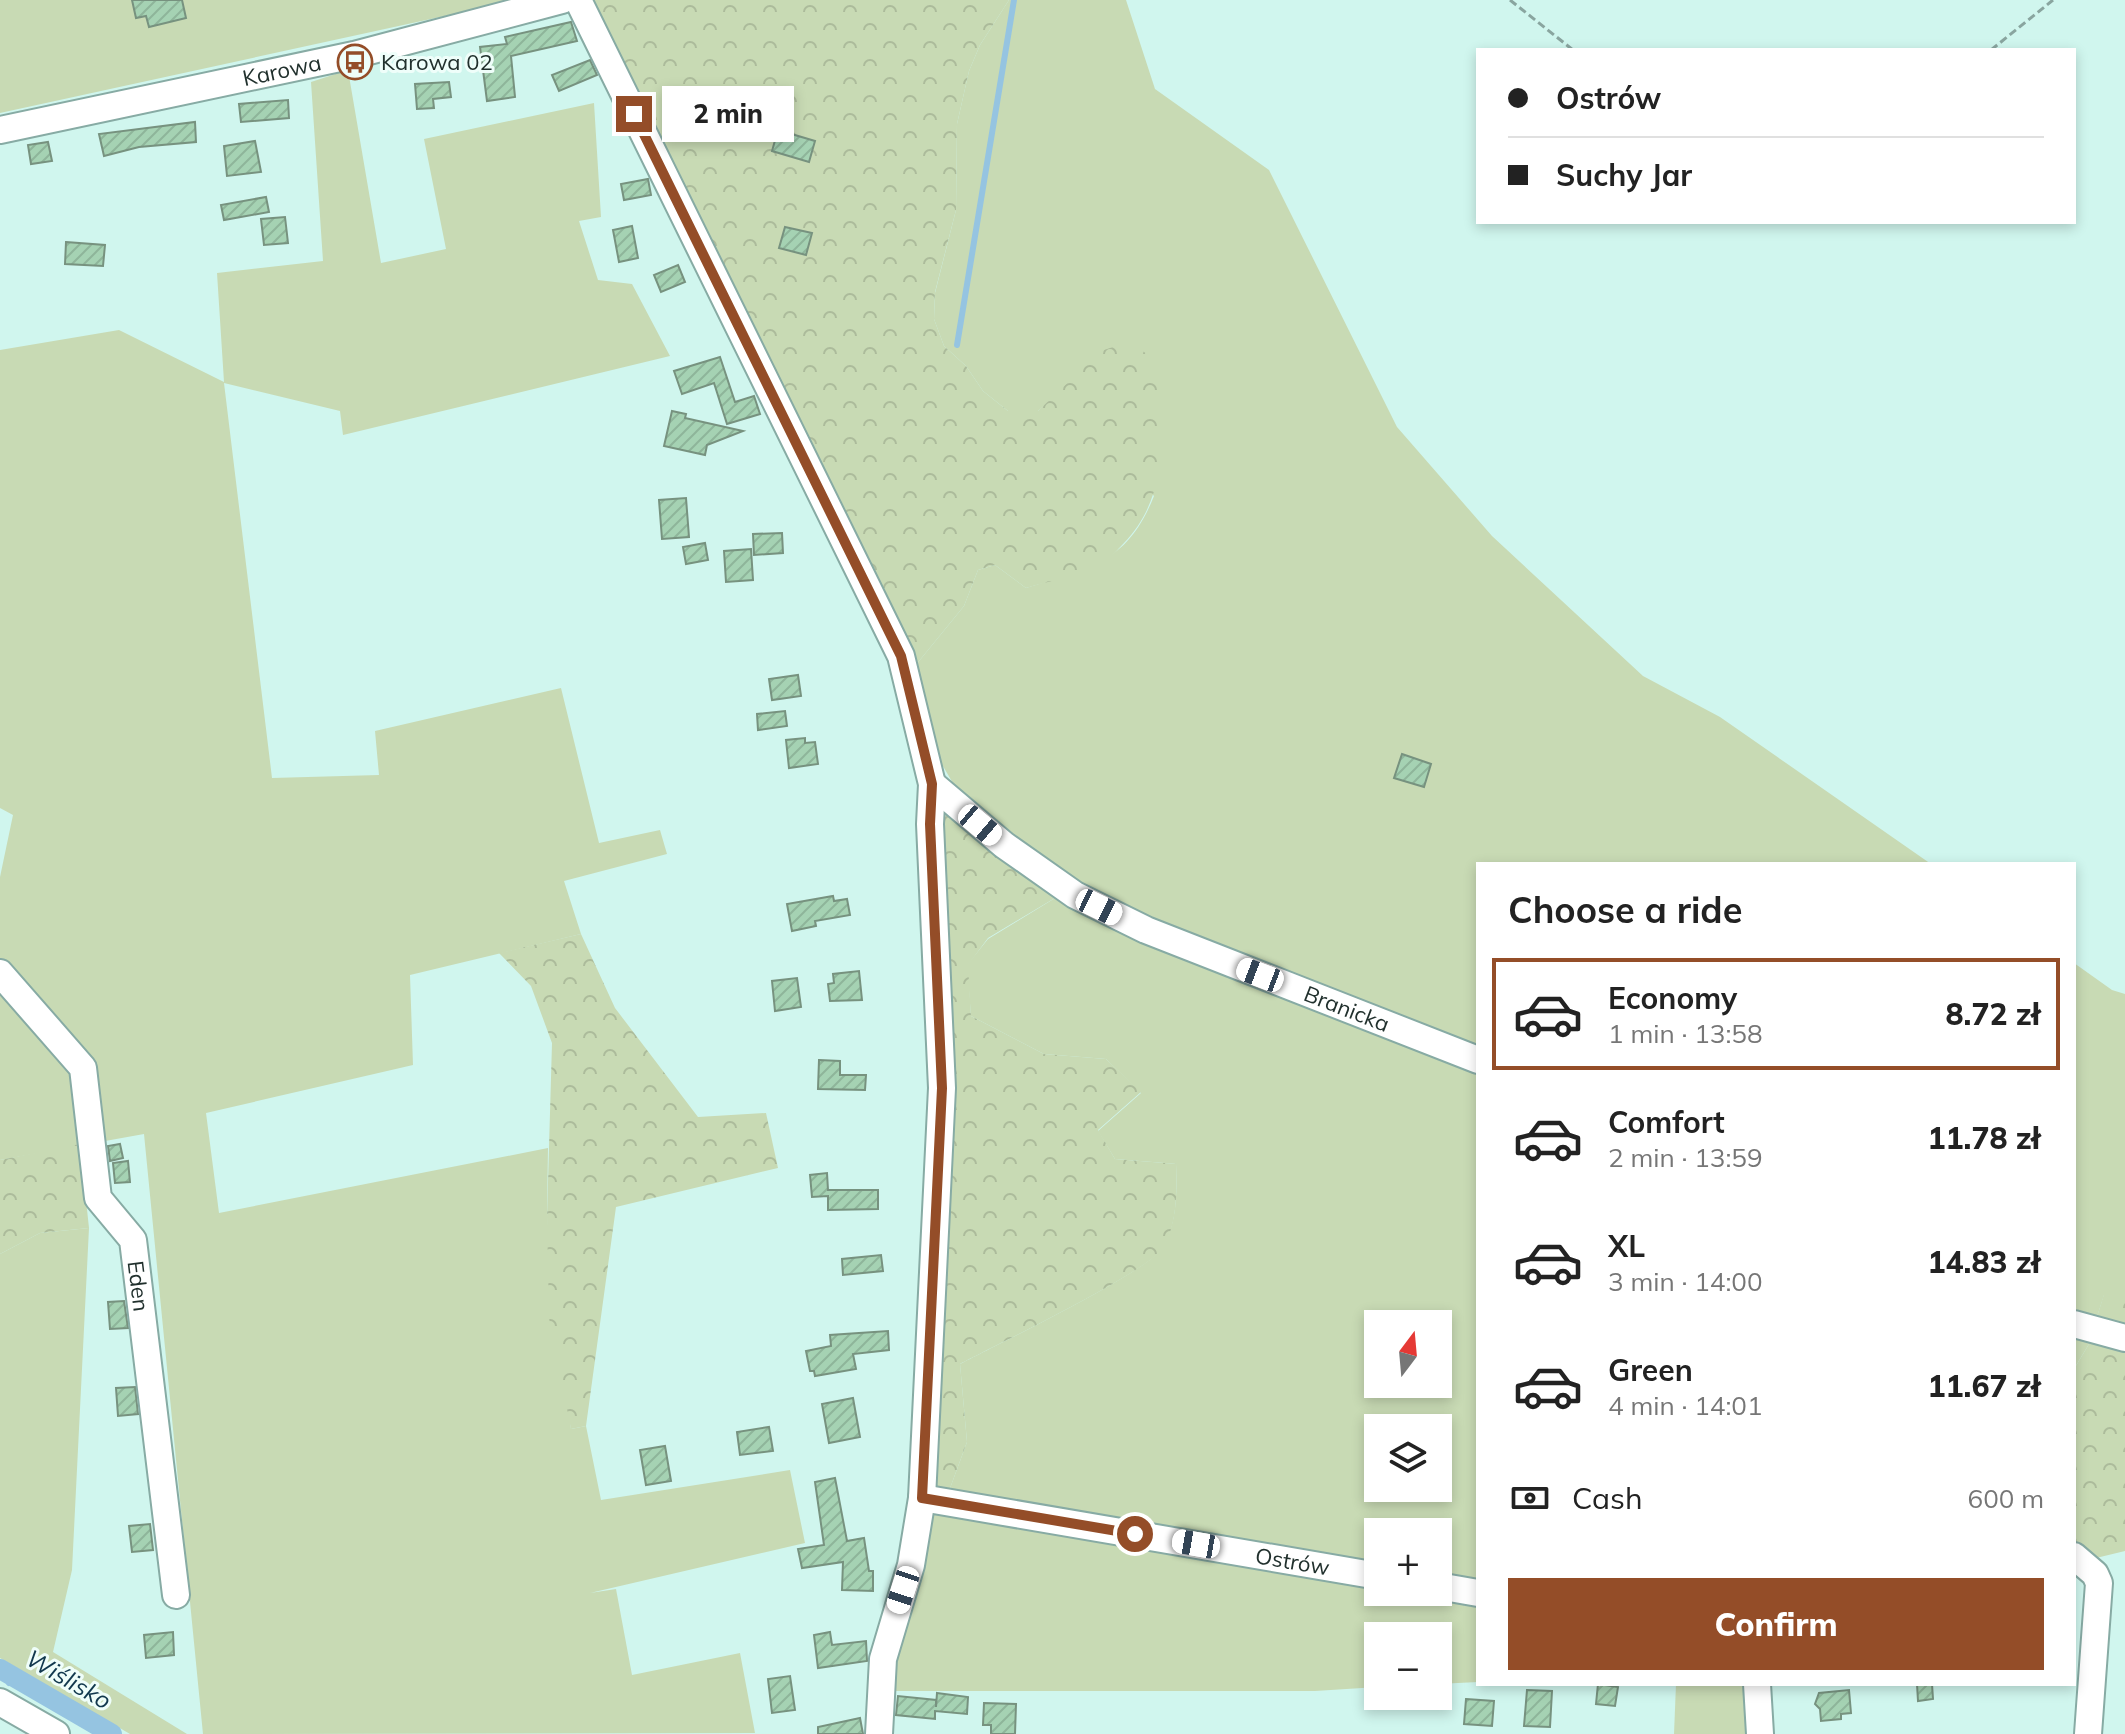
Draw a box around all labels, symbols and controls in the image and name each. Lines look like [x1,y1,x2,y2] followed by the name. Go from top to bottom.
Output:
[336,43,374,81] bus stop icon: Karowa 02
[240,48,324,92] street label: Karowa
[381,48,493,76] place label: Karowa 02
[1556,79,1661,117] text: Ostrów
[662,86,794,142] callout: 2 min
[616,96,652,132] route end
[693,97,763,130] text: 2 min
[1556,156,1692,194] text: Suchy Jar
[954,800,1006,850] car
[1072,886,1126,928] car
[1508,887,1742,932] text: Choose a ride
[1233,955,1287,995] car
[1512,978,1584,1050] icon: car
[1300,979,1394,1038] street label: Branicka
[1608,979,1737,1017] text: Economy
[1946,995,2040,1033] text: 8.72 zł
[1608,1017,1763,1050] text: 1 min · 13:58
[1512,1102,1584,1174] icon: car
[1608,1103,1725,1141] text: Comfort
[1928,1119,2040,1157] text: 11.78 zł
[1608,1141,1763,1174] text: 2 min · 13:59
[1512,1226,1584,1298] icon: car
[1608,1227,1645,1265] text: XL
[1928,1243,2040,1281] text: 14.83 zł
[122,1259,156,1313] street label: Eden
[1608,1265,1763,1298] text: 3 min · 14:00
[1364,1310,1452,1398] north arrow
[1364,1310,1452,1710] map controls
[1512,1350,1584,1422] icon: car
[1608,1351,1693,1389] text: Green
[1928,1367,2040,1405] text: 11.67 zł
[1608,1389,1763,1422] text: 4 min · 14:01
[1364,1414,1452,1502] button: layers
[1508,1476,1552,1520] icon: cash
[1572,1479,1643,1517] text: Cash
[1968,1482,2044,1515] text: 600 m
[1117,1516,1153,1552] route start
[1364,1518,1452,1606] button: +
[1170,1528,1222,1560] car
[1253,1541,1332,1582] street label: Ostrów
[884,1563,922,1617] car
[1508,1578,2044,1670] button: Confirm
[1364,1622,1452,1710] button: −
[21,1643,117,1715] water label: Wiślisko

